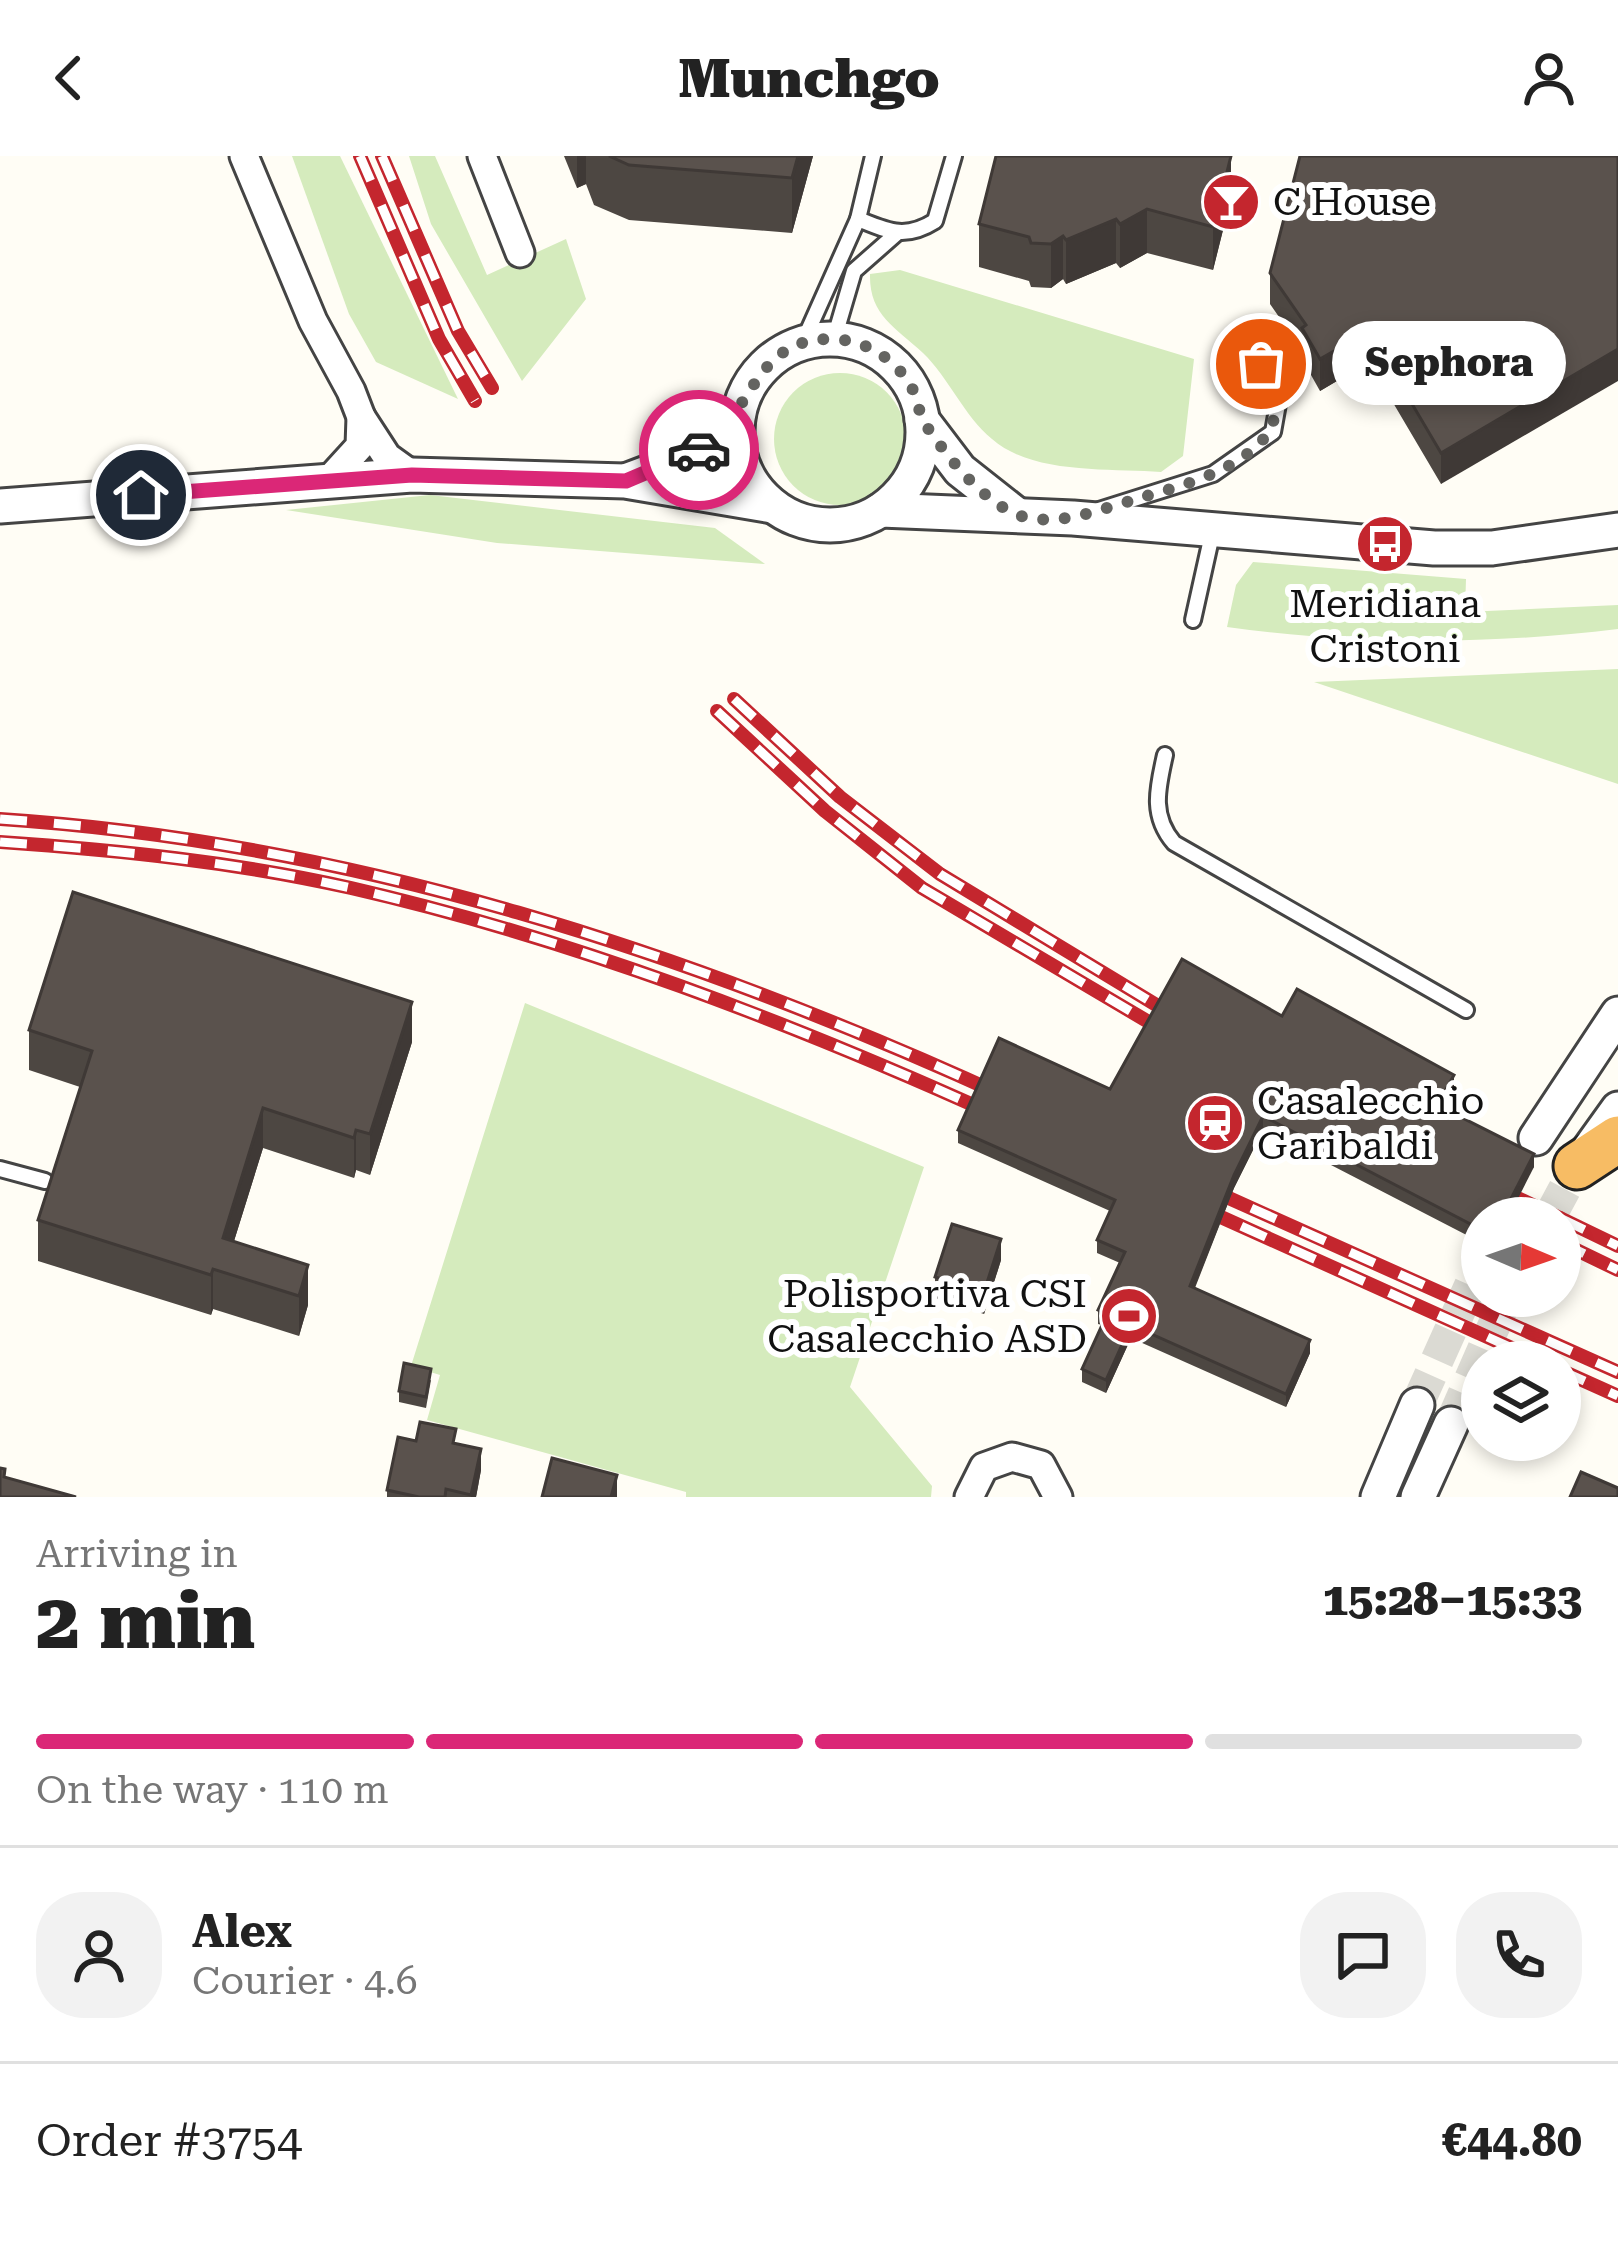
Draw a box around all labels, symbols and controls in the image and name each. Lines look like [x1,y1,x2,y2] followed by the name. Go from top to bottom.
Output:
[36,45,102,111] icon: back
[1516,45,1582,111] icon: person
[678,47,940,110] text: Munchgo
[1200,171,1262,233] bar icon: C House
[1273,179,1431,225] place label: C House
[1210,313,1312,415] pin
[1333,322,1567,406] callout: Sephora
[1228,331,1294,397] icon: bag
[1365,340,1533,386] text: Sephora
[639,390,759,510] courier
[666,417,732,483] icon: car
[90,444,192,546] pin
[108,462,174,528] icon: home
[1354,513,1416,575] bus stop icon: Meridiana Cristoni
[1289,581,1481,672] place label: Meridiana Cristoni
[1257,1078,1484,1169] place label: Casalecchio Garibaldi
[1184,1092,1246,1154] station icon: Casalecchio Garibaldi
[1461,1197,1581,1317] north arrow
[1461,1197,1581,1461] map controls
[767,1271,1087,1362] place label: Polisportiva CSI Casalecchio ASD
[1098,1285,1160,1347] sports icon: Polisportiva CSI Casalecchio ASD
[1461,1341,1581,1461] button: layers
[36,1531,238,1577] text: Arriving in
[1323,1573,1582,1626] text: 15:28–15:33
[36,1576,255,1667] text: 2 min
[36,1767,388,1813] text: On the way · 110 m
[36,1892,162,2018] button: person
[1300,1892,1426,2018] button: chat
[1456,1892,1582,2018] button: phone
[192,1905,292,1958] text: Alex
[192,1958,418,2004] text: Courier · 4.6
[36,2114,302,2167] text: Order #3754
[1442,2114,1582,2167] text: €44.80

